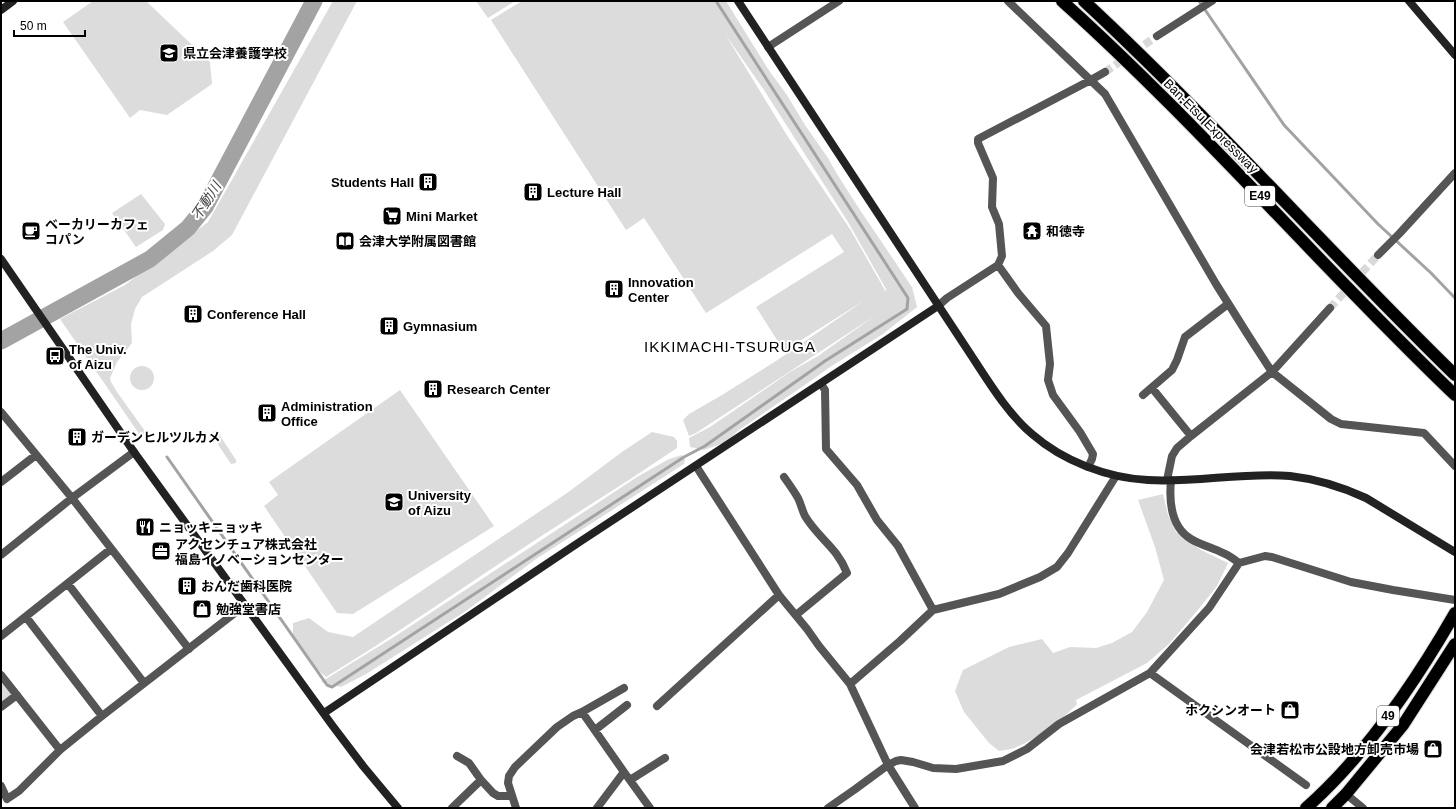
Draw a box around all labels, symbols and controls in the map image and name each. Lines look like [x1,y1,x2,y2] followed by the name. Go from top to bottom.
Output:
[14,12,85,38] scale bar
[20,19,47,33] text: 50 m
[158,42,180,64] school or university icon: 県立会津養護学校
[183,46,287,61] place label: 県立会津養護学校
[1161,76,1262,177] street label: Ban-Etsu Expressway
[417,171,439,193] building icon: Students Hall
[331,175,414,190] place label: Students Hall
[188,177,225,223] water label: 不動川
[522,181,544,203] building icon: Lecture Hall
[547,185,621,200] place label: Lecture Hall
[1245,186,1275,206] road number: E49
[381,205,403,227] supermarket icon: Mini Market
[406,209,478,224] place label: Mini Market
[45,217,149,247] place label: ベーカリーカフェ コパン
[20,220,42,242] cafe icon: ベーカリーカフェ コパン
[1021,220,1043,242] temple icon: 和徳寺
[1046,224,1085,239] place label: 和徳寺
[334,230,356,252] library icon: 会津大学附属図書館
[359,234,476,249] place label: 会津大学附属図書館
[628,275,694,305] place label: Innovation Center
[603,278,625,300] building icon: Innovation Center
[182,303,204,325] building icon: Conference Hall
[207,307,306,322] place label: Conference Hall
[378,315,400,337] building icon: Gymnasium
[403,319,477,334] place label: Gymnasium
[644,338,816,355] district label: IKKIMACHI-TSURUGA
[69,342,127,372] place label: The Univ. of Aizu
[44,345,66,367] bus stop icon: The Univ. of Aizu
[422,378,444,400] building icon: Research Center
[447,382,550,397] place label: Research Center
[281,399,373,429] place label: Administration Office
[256,402,278,424] building icon: Administration Office
[66,426,88,448] building icon: ガーデンヒルツルカメ
[91,430,221,445] place label: ガーデンヒルツルカメ
[408,488,472,518] place label: University of Aizu
[383,491,405,513] school or university icon: University of Aizu
[134,516,156,538] restaurant icon: ニョッキニョッキ
[159,520,263,535] place label: ニョッキニョッキ
[175,537,344,567] place label: アクセンチュア株式会社 福島イノベーションセンター
[150,540,172,562] office icon: アクセンチュア株式会社 福島イノベーションセンター
[176,575,198,597] building icon: おんだ歯科医院
[201,579,292,594] place label: おんだ歯科医院
[191,598,213,620] shop icon: 勉強堂書店
[216,602,281,617] place label: 勉強堂書店
[1279,699,1301,721] shop icon: ホクシンオート
[1185,703,1276,718] place label: ホクシンオート
[1377,706,1399,726] road number: 49
[1422,738,1444,760] shop icon: 会津若松市公設地方卸売市場
[1250,742,1419,757] place label: 会津若松市公設地方卸売市場

